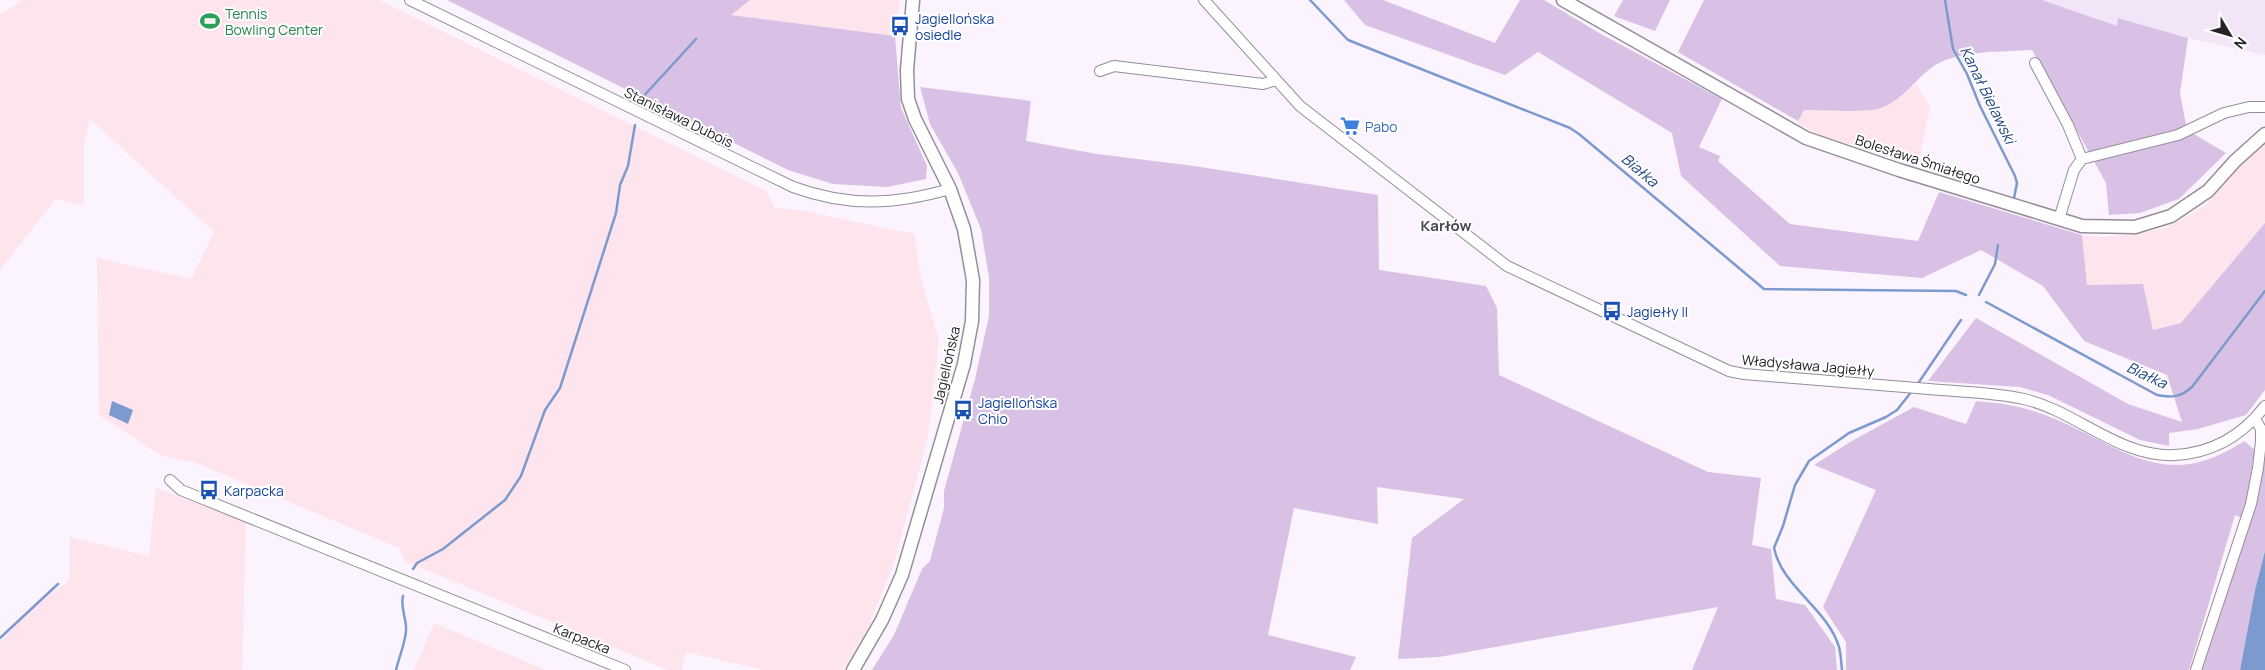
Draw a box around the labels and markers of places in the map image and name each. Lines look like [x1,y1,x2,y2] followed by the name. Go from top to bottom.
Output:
[225,4,323,39] place label: Tennis Bowling Center
[915,9,994,44] place label: Jagiellońska osiedle
[199,10,221,32] sports icon: Tennis Bowling Center
[889,15,911,37] bus stop icon: Jagiellońska osiedle
[1339,115,1361,137] supermarket icon: Pabo
[1365,117,1397,136] place label: Pabo
[1601,300,1623,322] bus stop icon: Jagiełły II
[1627,302,1688,321] place label: Jagiełły II
[978,393,1057,428] place label: Jagiellońska Chio
[952,399,974,421] bus stop icon: Jagiellońska Chio
[198,479,220,501] bus stop icon: Karpacka
[224,481,284,500] place label: Karpacka

